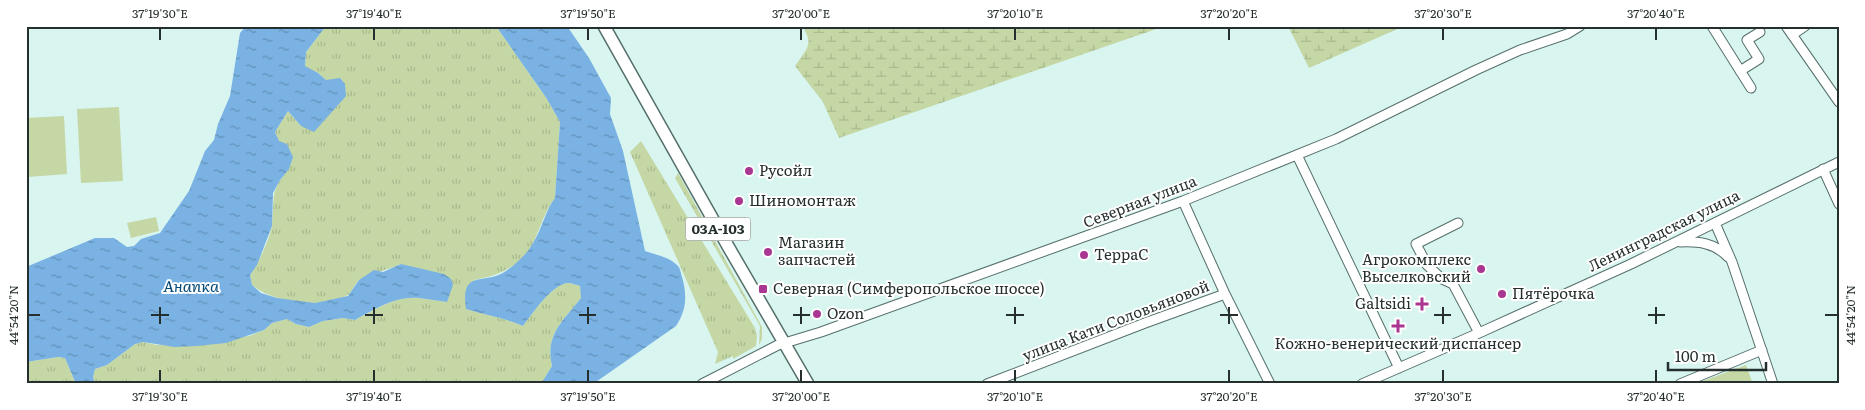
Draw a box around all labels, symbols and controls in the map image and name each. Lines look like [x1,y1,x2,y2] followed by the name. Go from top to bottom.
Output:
[132,4,188,22] text: 37°19'30"E
[346,4,402,22] text: 37°19'40"E
[560,4,616,22] text: 37°19'50"E
[772,4,830,22] text: 37°20'00"E
[987,4,1043,22] text: 37°20'10"E
[1200,4,1258,22] text: 37°20'20"E
[1414,4,1472,22] text: 37°20'30"E
[1627,4,1685,22] text: 37°20'40"E
[759,158,812,181] place label: Русойл
[743,165,755,177] marker: Русойл
[1079,168,1200,233] street label: Северная улица
[1583,182,1744,276] street label: Ленинградская улица
[749,188,856,211] place label: Шиномонтаж
[733,195,745,207] marker: Шиномонтаж
[686,218,750,240] road number: 03А-103
[778,230,855,270] place label: Магазин запчастей
[1094,242,1149,265] place label: ТерраС
[762,246,774,258] marker: Магазин запчастей
[1362,247,1472,287] place label: Агрокомплекс Выселковский
[1078,249,1090,261] marker: ТерраС
[1475,263,1487,275] marker: Агрокомплекс Выселковский
[163,273,220,297] water label: Анапка
[1019,273,1212,366] street label: улица Кати Соловьяновой
[773,276,1045,299] place label: Северная (Симферопольское шоссе)
[1512,281,1596,304] place label: Пятёрочка
[757,283,769,295] marker: Северная (Симферопольское шоссе)
[4,285,22,345] text: 44°54'20"N
[1841,285,1859,345] text: 44°54'20"N
[1496,288,1508,300] marker: Пятёрочка
[1355,291,1411,314] place label: Galtsidi
[1415,297,1429,311] marker: Galtsidi
[827,301,864,324] place label: Ozon
[811,308,823,320] marker: Ozon
[1391,319,1405,333] marker: Кожно-венерический диспансер
[1275,331,1521,354] place label: Кожно-венерический диспансер
[1668,340,1765,372] scale bar
[1675,344,1716,367] text: 100 m
[132,387,188,405] text: 37°19'30"E
[346,387,402,405] text: 37°19'40"E
[560,387,616,405] text: 37°19'50"E
[772,387,830,405] text: 37°20'00"E
[987,387,1043,405] text: 37°20'10"E
[1200,387,1258,405] text: 37°20'20"E
[1414,387,1472,405] text: 37°20'30"E
[1627,387,1685,405] text: 37°20'40"E

